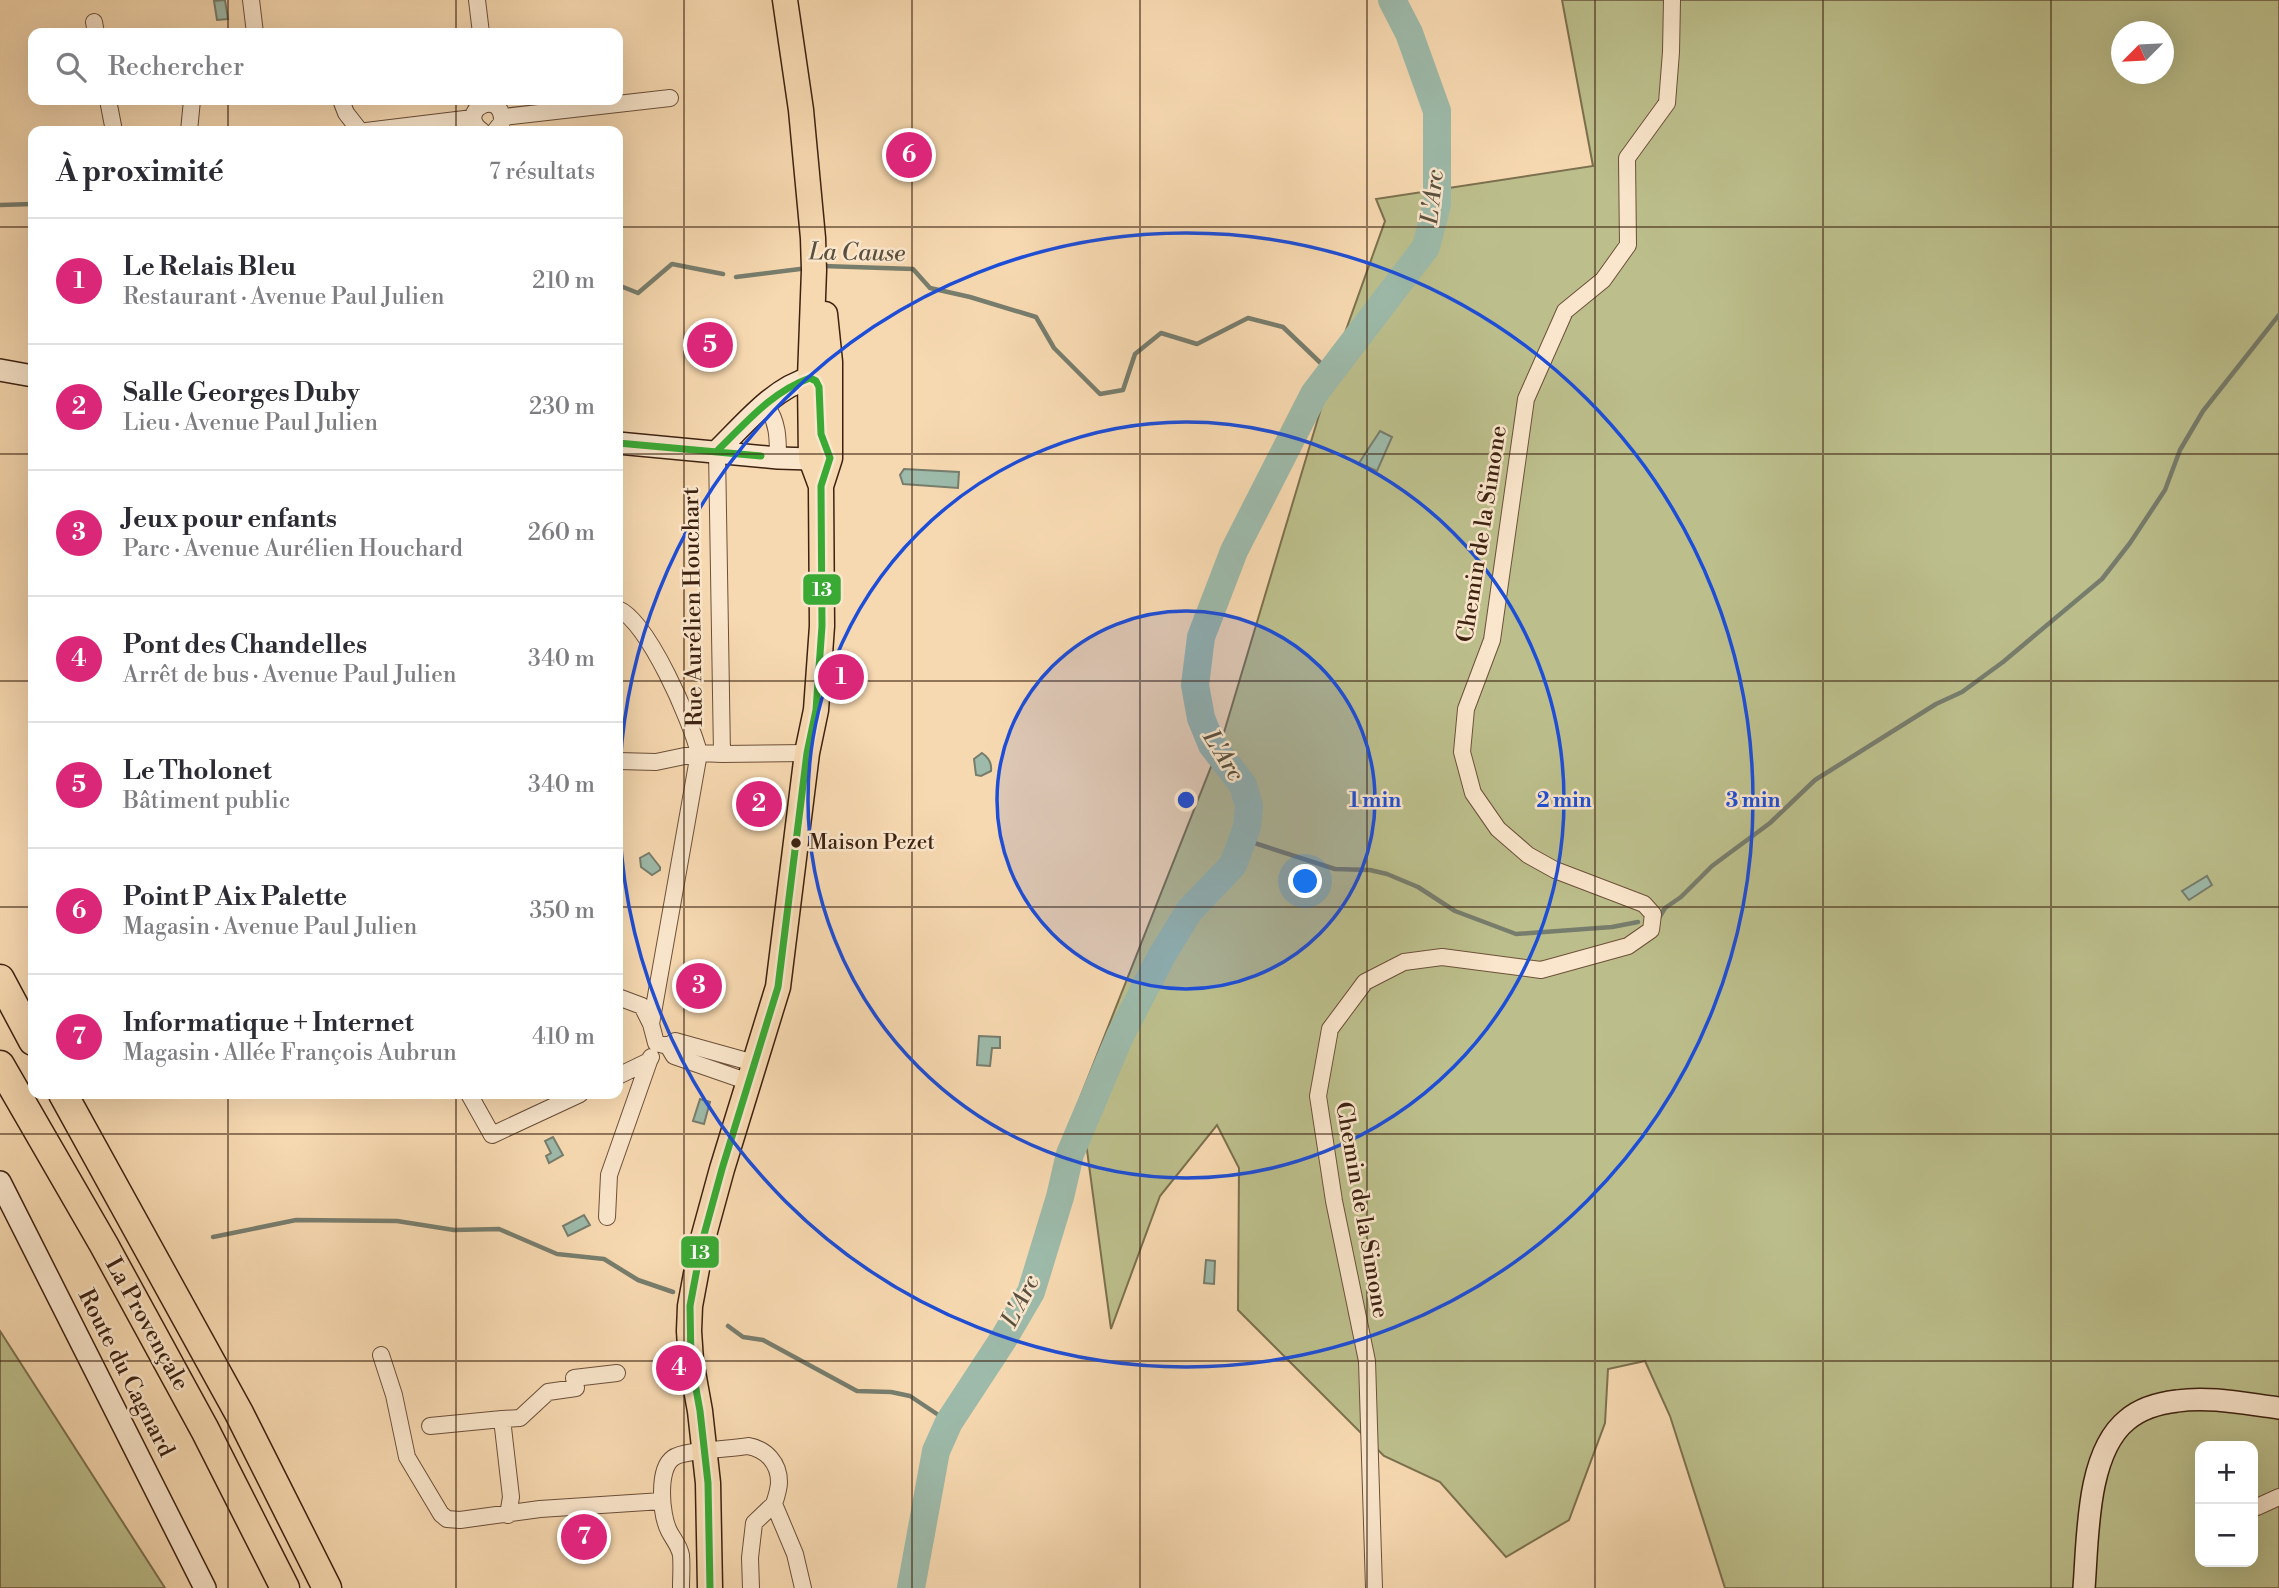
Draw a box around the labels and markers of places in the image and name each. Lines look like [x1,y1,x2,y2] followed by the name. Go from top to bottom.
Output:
[886,129,932,181] pin: 6
[687,319,733,371] pin: 5
[818,651,864,703] pin: 1
[736,778,782,830] pin: 2
[1174,788,1198,812] centre of rings
[809,830,935,856] place label: Maison Pezet
[789,836,803,850] marker: Maison Pezet
[676,960,722,1012] pin: 3
[656,1342,702,1394] pin: 4
[561,1511,607,1563] pin: 7

